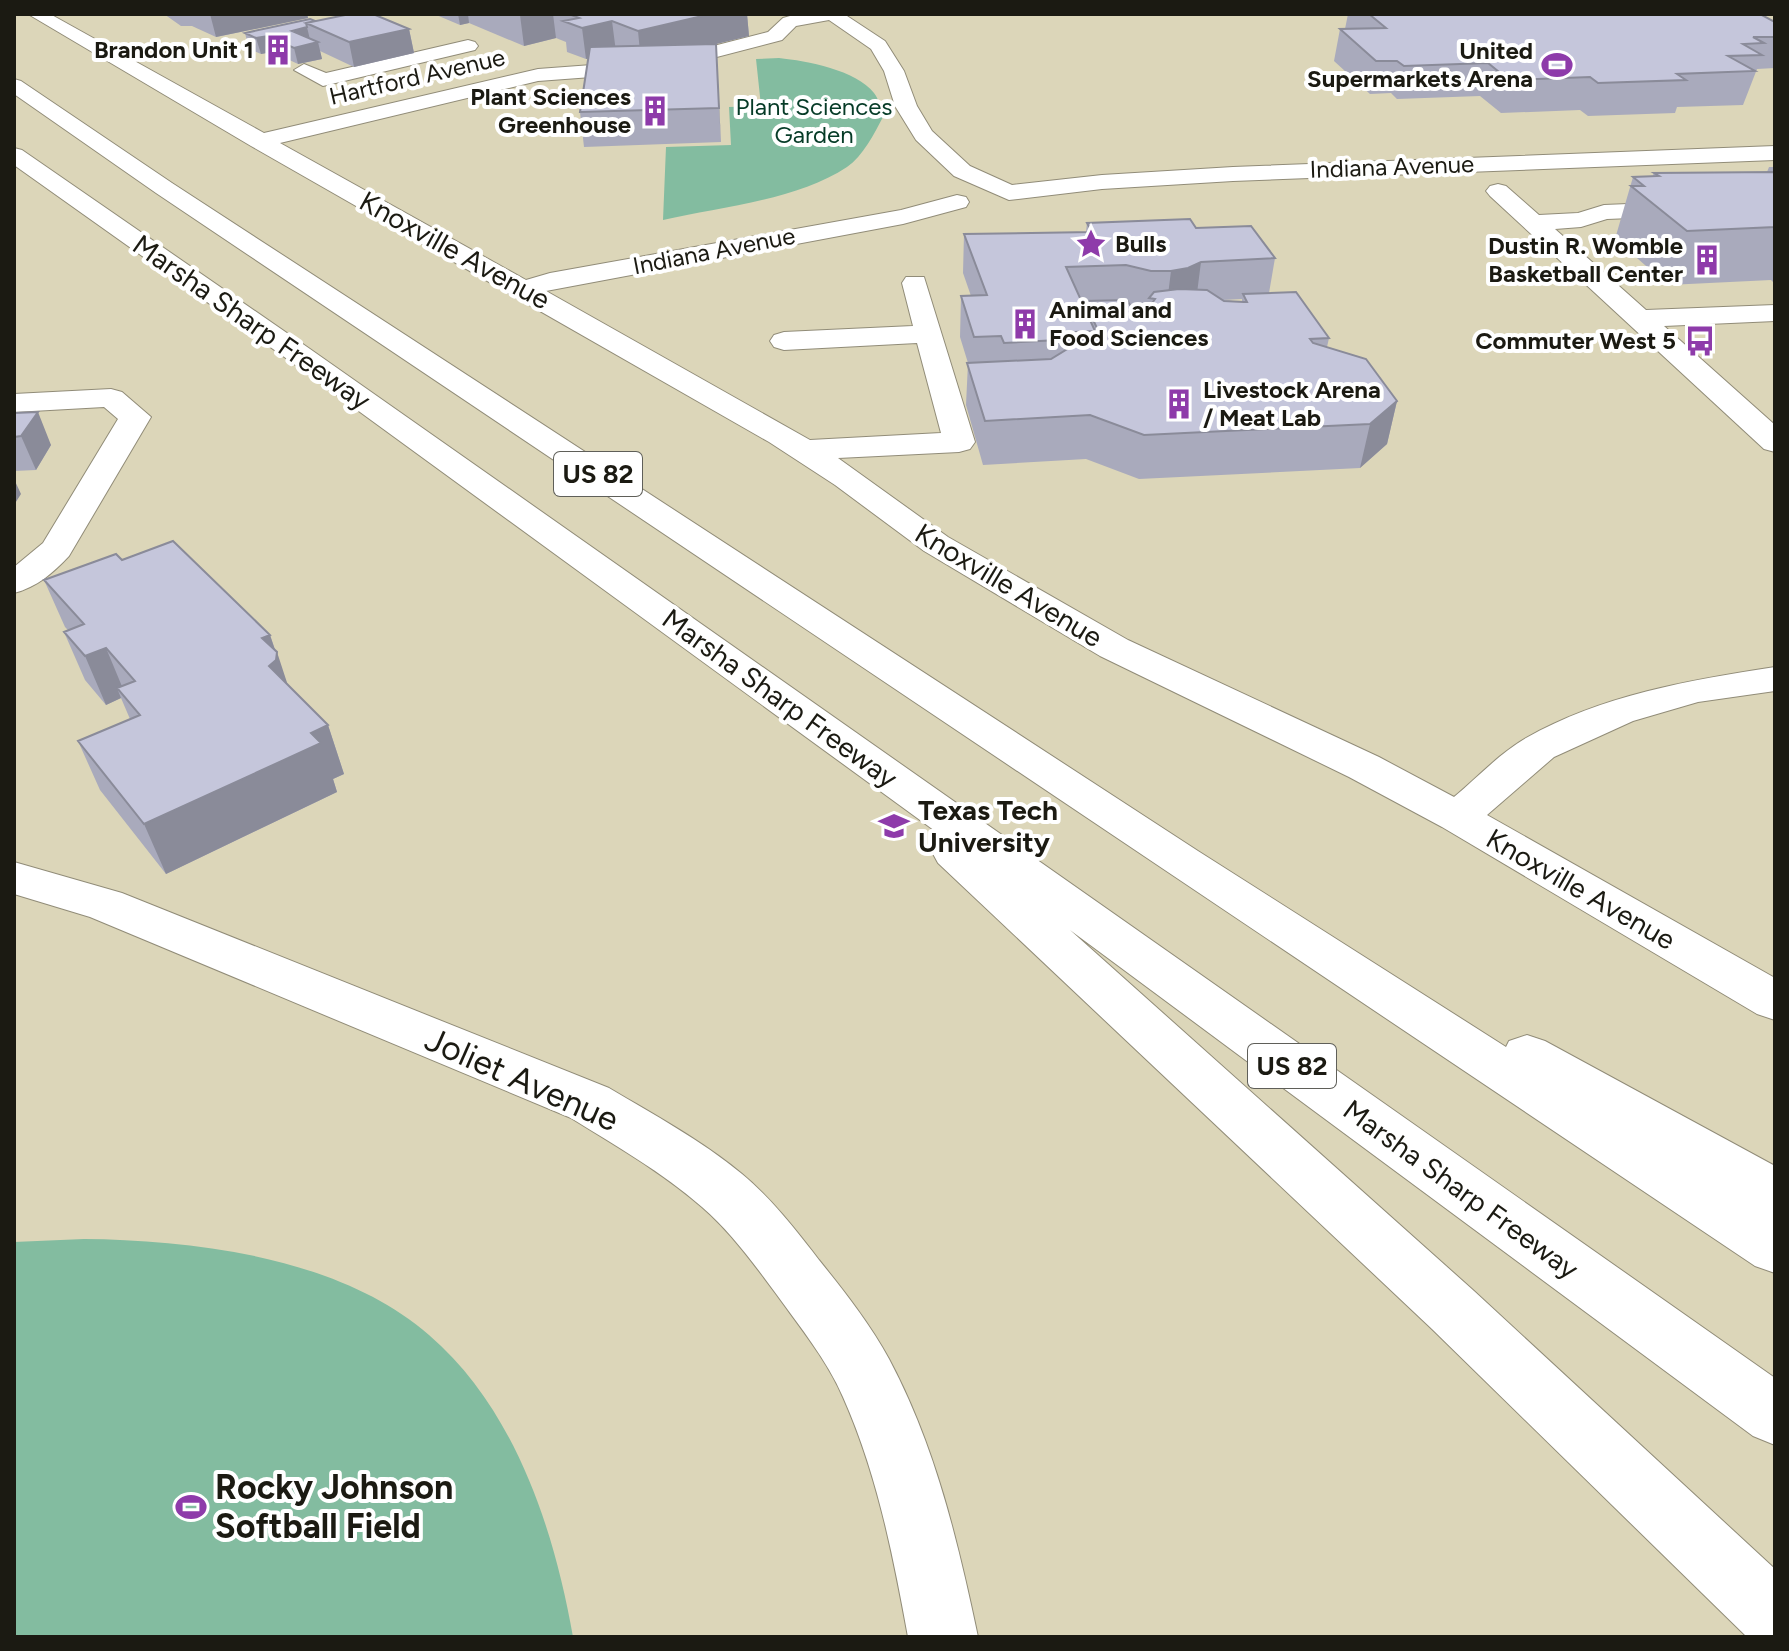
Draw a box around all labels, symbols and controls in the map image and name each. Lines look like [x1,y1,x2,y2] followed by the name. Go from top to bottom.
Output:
[261,33,295,67] building icon: Brandon Unit 1
[94,35,254,64] place label: Brandon Unit 1
[1307,36,1533,93] place label: United Supermarkets Arena
[326,42,508,111] street label: Hartford Avenue
[1540,48,1574,82] sports icon: United Supermarkets Arena
[470,82,631,139] place label: Plant Sciences Greenhouse
[736,92,892,149] park label: Plant Sciences Garden
[638,94,672,128] building icon: Plant Sciences Greenhouse
[1309,149,1475,184] street label: Indiana Avenue
[354,184,556,316] street label: Knoxville Avenue
[630,221,797,280] street label: Indiana Avenue
[127,227,378,417] street label: Marsha Sharp Freeway
[1074,227,1108,261] place icon: Bulls
[1115,229,1166,258] place label: Bulls
[1488,231,1683,288] place label: Dustin R. Womble Basketball Center
[1690,243,1724,277] building icon: Dustin R. Womble Basketball Center
[1049,295,1208,352] place label: Animal and Food Sciences
[1008,307,1042,341] building icon: Animal and Food Sciences
[1683,324,1717,358] bus stop icon: Commuter West 5
[1475,326,1676,355] place label: Commuter West 5
[1203,375,1381,432] place label: Livestock Arena / Meat Lab
[1162,387,1196,421] building icon: Livestock Arena / Meat Lab
[554,452,642,496] road number: US 82
[909,516,1109,654] street label: Knoxville Avenue
[656,601,904,795] street label: Marsha Sharp Freeway
[918,793,1058,859] place label: Texas Tech University
[877,809,911,843] school or university icon: Texas Tech University
[1481,821,1681,957] street label: Knoxville Avenue
[419,1019,625,1140] street label: Joliet Avenue
[1248,1044,1336,1088] road number: US 82
[1337,1092,1585,1286] street label: Marsha Sharp Freeway
[215,1467,453,1547] place label: Rocky Johnson Softball Field
[174,1490,208,1524] sports icon: Rocky Johnson Softball Field

